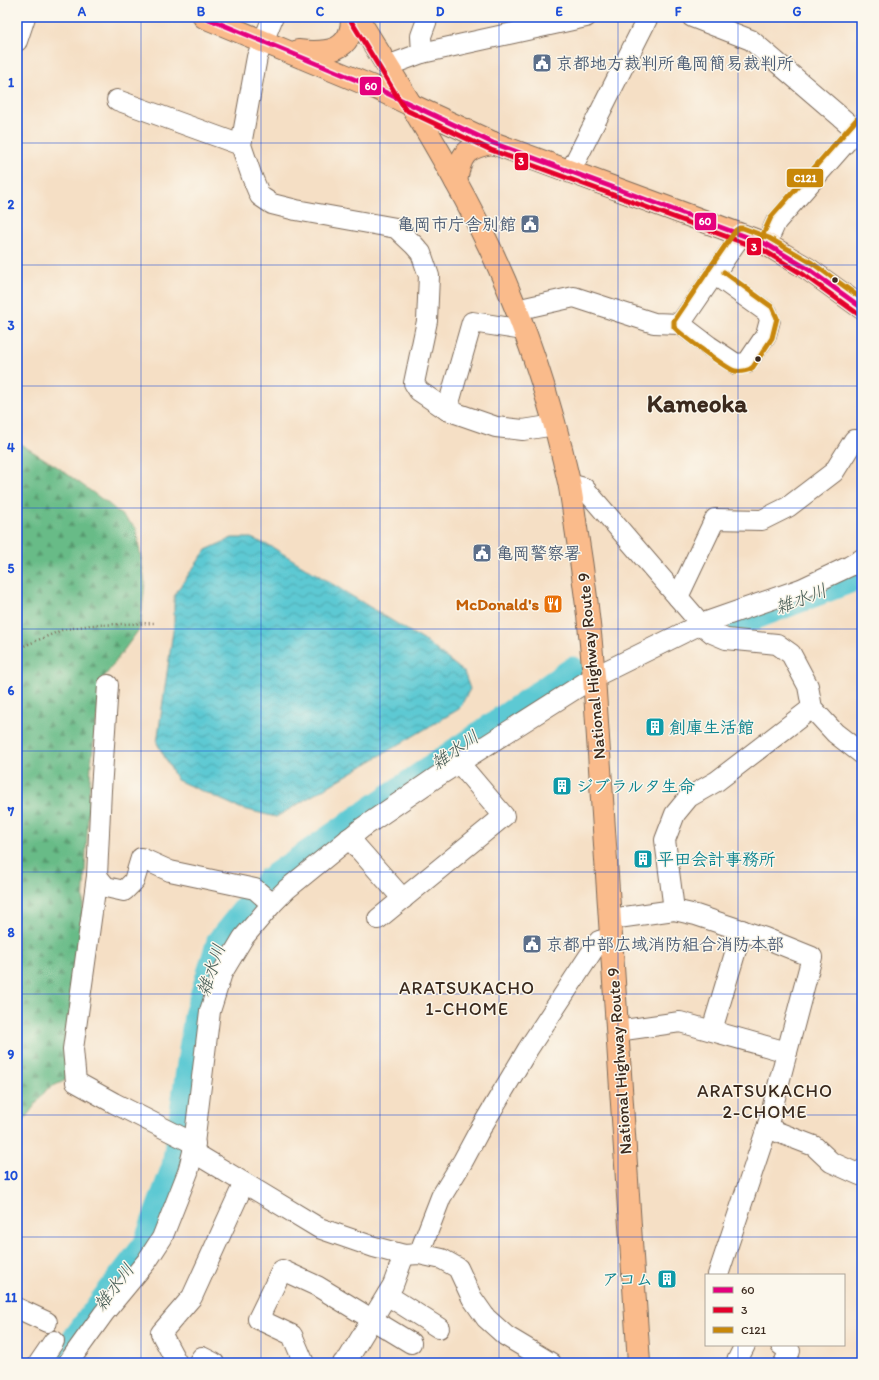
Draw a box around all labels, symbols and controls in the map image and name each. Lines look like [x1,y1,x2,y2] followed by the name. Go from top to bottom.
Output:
[77,4,87,19] text: A
[197,4,206,19] text: B
[316,4,325,19] text: C
[436,4,445,19] text: D
[555,4,563,19] text: E
[675,4,682,19] text: F
[793,4,802,19] text: G
[531,52,553,74] public building icon: 京都地方裁判所亀岡簡易裁判所
[556,53,794,73] place label: 京都地方裁判所亀岡簡易裁判所
[8,75,14,90] text: 1
[359,76,382,96] line badge: 60
[365,80,378,93] text: 60
[514,152,529,171] line badge: 3
[518,155,524,168] text: 3
[786,168,824,188] line badge: C121
[793,172,817,185] text: C121
[8,197,15,212] text: 2
[694,212,717,231] line badge: 60
[519,213,541,235] public building icon: 亀岡市庁舎別館
[397,214,516,234] place label: 亀岡市庁舎別館
[699,215,712,228] text: 60
[746,237,762,256] line badge: 3
[751,241,757,254] text: 3
[830,275,840,285] unlabelled marker
[7,318,15,333] text: 3
[753,354,763,364] unlabelled marker
[647,388,748,418] district label: Kameoka
[7,440,15,455] text: 4
[471,542,493,564] public building icon: 亀岡警察署
[496,543,581,563] place label: 亀岡警察署
[8,561,15,576] text: 5
[573,572,609,760] street label: National Highway Route 9
[772,579,830,619] water label: 雑水川
[542,593,564,615] restaurant icon: McDonald's
[456,594,539,614] place label: McDonald's
[8,683,15,698] text: 6
[644,716,666,738] building icon: 創庫生活館
[669,717,754,737] place label: 創庫生活館
[427,726,483,774] water label: 雑水川
[551,775,573,797] building icon: ジブラルタ生命
[576,776,695,796] place label: ジブラルタ生命
[7,804,15,819] text: 7
[632,848,654,870] building icon: 平田会計事務所
[657,849,776,869] place label: 平田会計事務所
[7,925,15,940] text: 8
[521,933,543,955] public building icon: 京都中部広域消防組合消防本部
[546,934,784,954] place label: 京都中部広域消防組合消防本部
[192,941,230,999] water label: 雑水川
[602,967,636,1155] street label: National Highway Route 9
[399,977,535,1020] district label: ARATSUKACHO 1-CHOME
[8,1047,15,1062] text: 9
[697,1080,833,1123] district label: ARATSUKACHO 2-CHOME
[4,1168,18,1183] text: 10
[89,1259,139,1315] water label: 雑水川
[656,1268,678,1290] building icon: アコム
[602,1269,653,1289] place label: アコム
[705,1274,845,1346] legend
[741,1283,755,1297] text: 60
[5,1290,17,1305] text: 11
[741,1303,748,1317] text: 3
[741,1323,767,1337] text: C121

